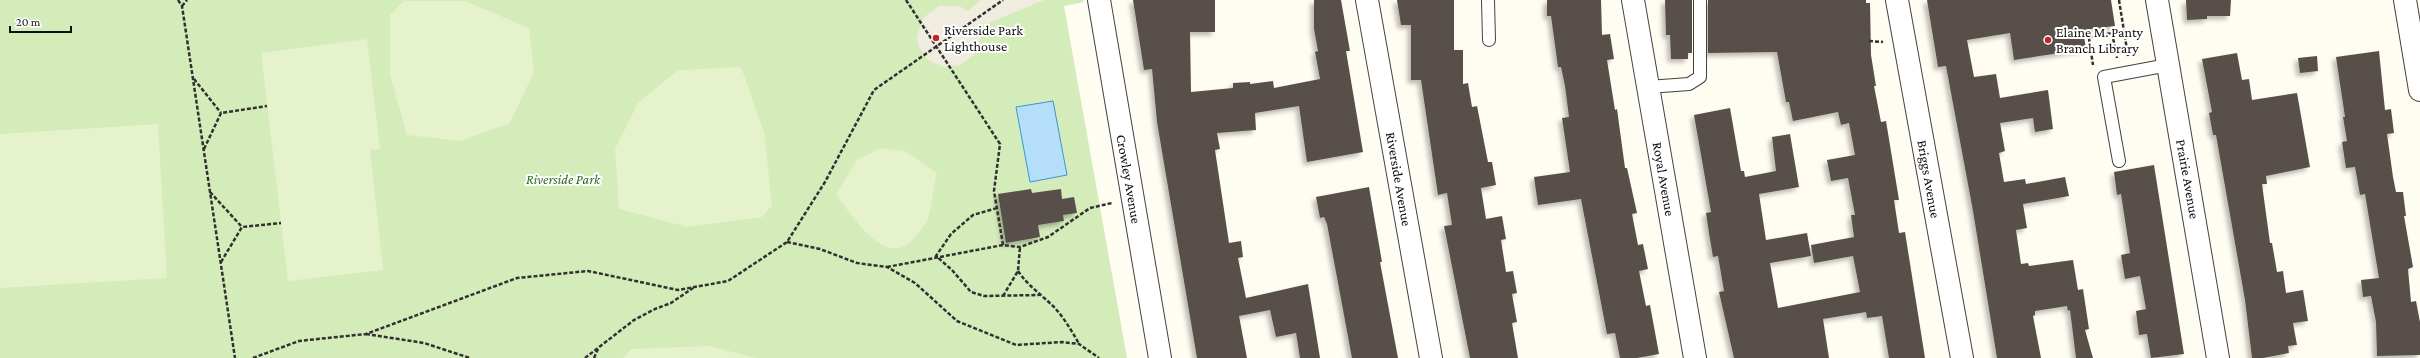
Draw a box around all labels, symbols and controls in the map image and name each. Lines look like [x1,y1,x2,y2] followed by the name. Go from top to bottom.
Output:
[10,8,71,34] scale bar
[16,15,41,29] text: 20 m
[944,22,1023,54] place label: Riverside Park Lighthouse
[2056,24,2144,56] place label: Elaine M. Panty Branch Library
[931,33,941,43] marker: Riverside Park Lighthouse
[2043,35,2053,45] marker: Elaine M. Panty Branch Library
[1383,131,1415,227] street label: Riverside Avenue
[1113,133,1145,225] street label: Crowley Avenue
[2173,138,2203,220] street label: Prairie Avenue
[1914,139,1944,219] street label: Briggs Avenue
[1650,141,1678,217] street label: Royal Avenue
[526,171,601,187] park label: Riverside Park

